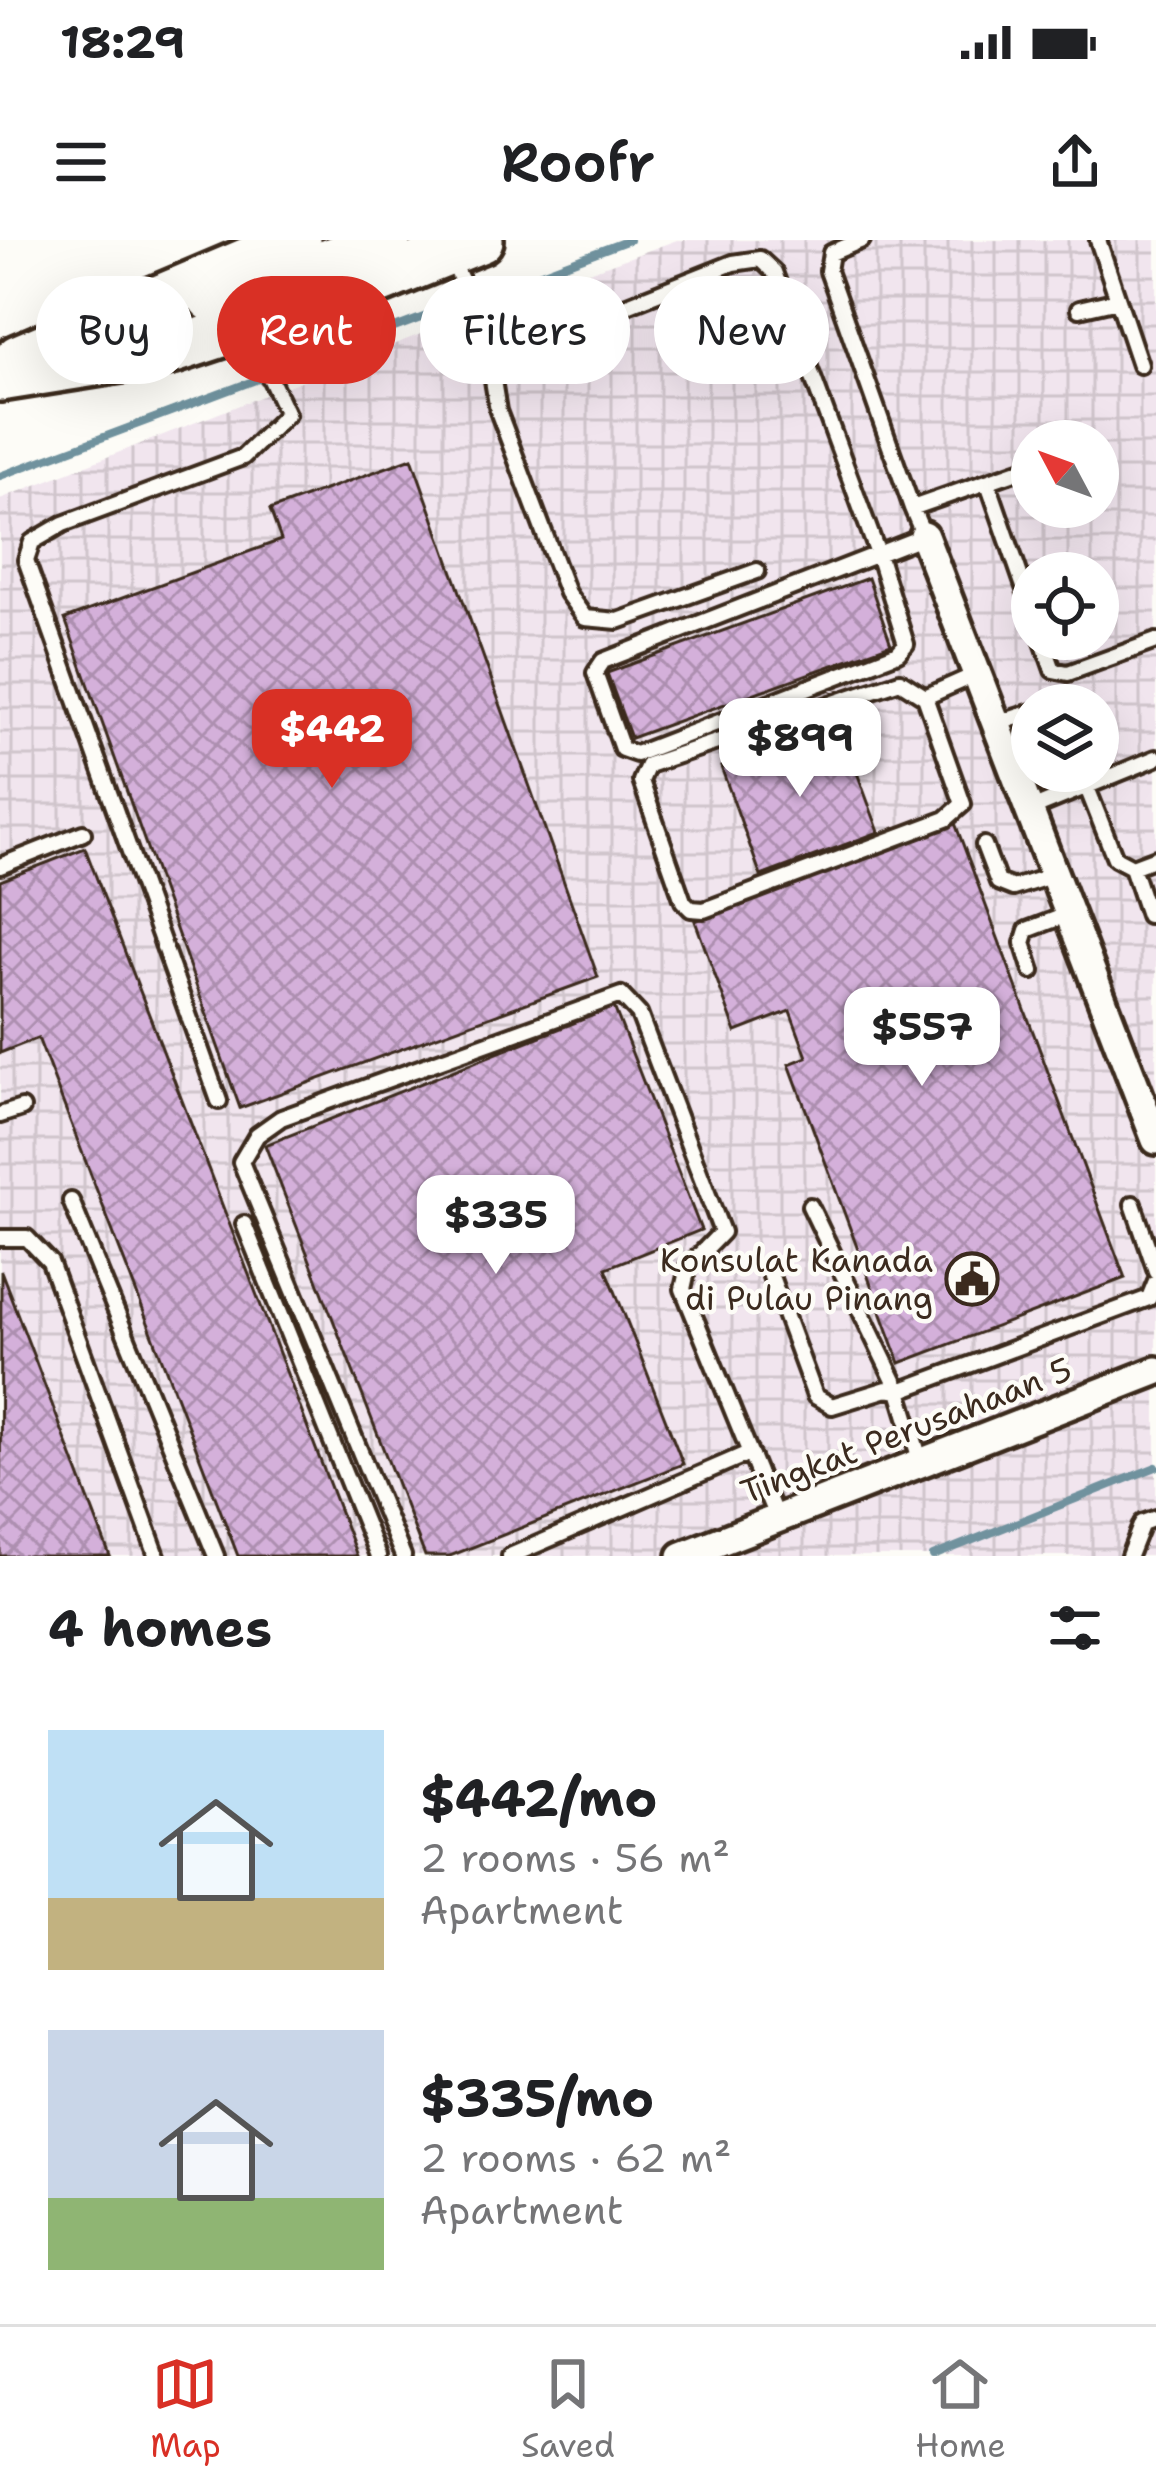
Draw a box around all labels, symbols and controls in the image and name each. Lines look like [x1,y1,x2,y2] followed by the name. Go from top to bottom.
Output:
[60,12,185,72] text: 18:29
[501,126,655,198] text: Roofr
[48,129,114,195] icon: menu
[1042,129,1108,195] icon: share
[36,276,193,384] chip: Buy
[217,276,396,384] chip: Rent
[420,276,630,384] chip: Filters
[654,276,829,384] chip: New
[1011,420,1119,528] north arrow
[1011,420,1119,792] map controls
[1011,552,1119,660] button: locate
[1011,684,1119,792] button: layers
[261,689,403,791] pin: $442
[729,698,871,800] pin: $899
[279,702,385,754] text: $442
[746,711,854,763] text: $899
[851,987,993,1089] pin: $557
[871,1000,973,1052] text: $557
[425,1175,567,1277] pin: $335
[444,1188,548,1240] text: $335
[660,1238,933,1321] place label: Konsulat Kanada di Pulau Pinang
[944,1251,1000,1307] public building icon: Konsulat Kanada di Pulau Pinang
[734,1347,1078,1514] street label: Tingkat Perusahaan 5
[48,1594,272,1662] text: 4 homes
[1042,1595,1108,1661] icon: filters
[420,1764,657,1832] text: $442/mo
[144,1778,288,1922] icon: home
[420,1832,730,1884] text: 2 rooms · 56 m²
[420,1884,623,1936] text: Apartment
[420,2064,654,2132] text: $335/mo
[144,2078,288,2222] icon: home
[420,2132,732,2184] text: 2 rooms · 62 m²
[420,2184,623,2236] text: Apartment
[150,2351,221,2468] tab: Map
[521,2351,615,2468] tab: Saved
[915,2351,1006,2468] tab: Home

